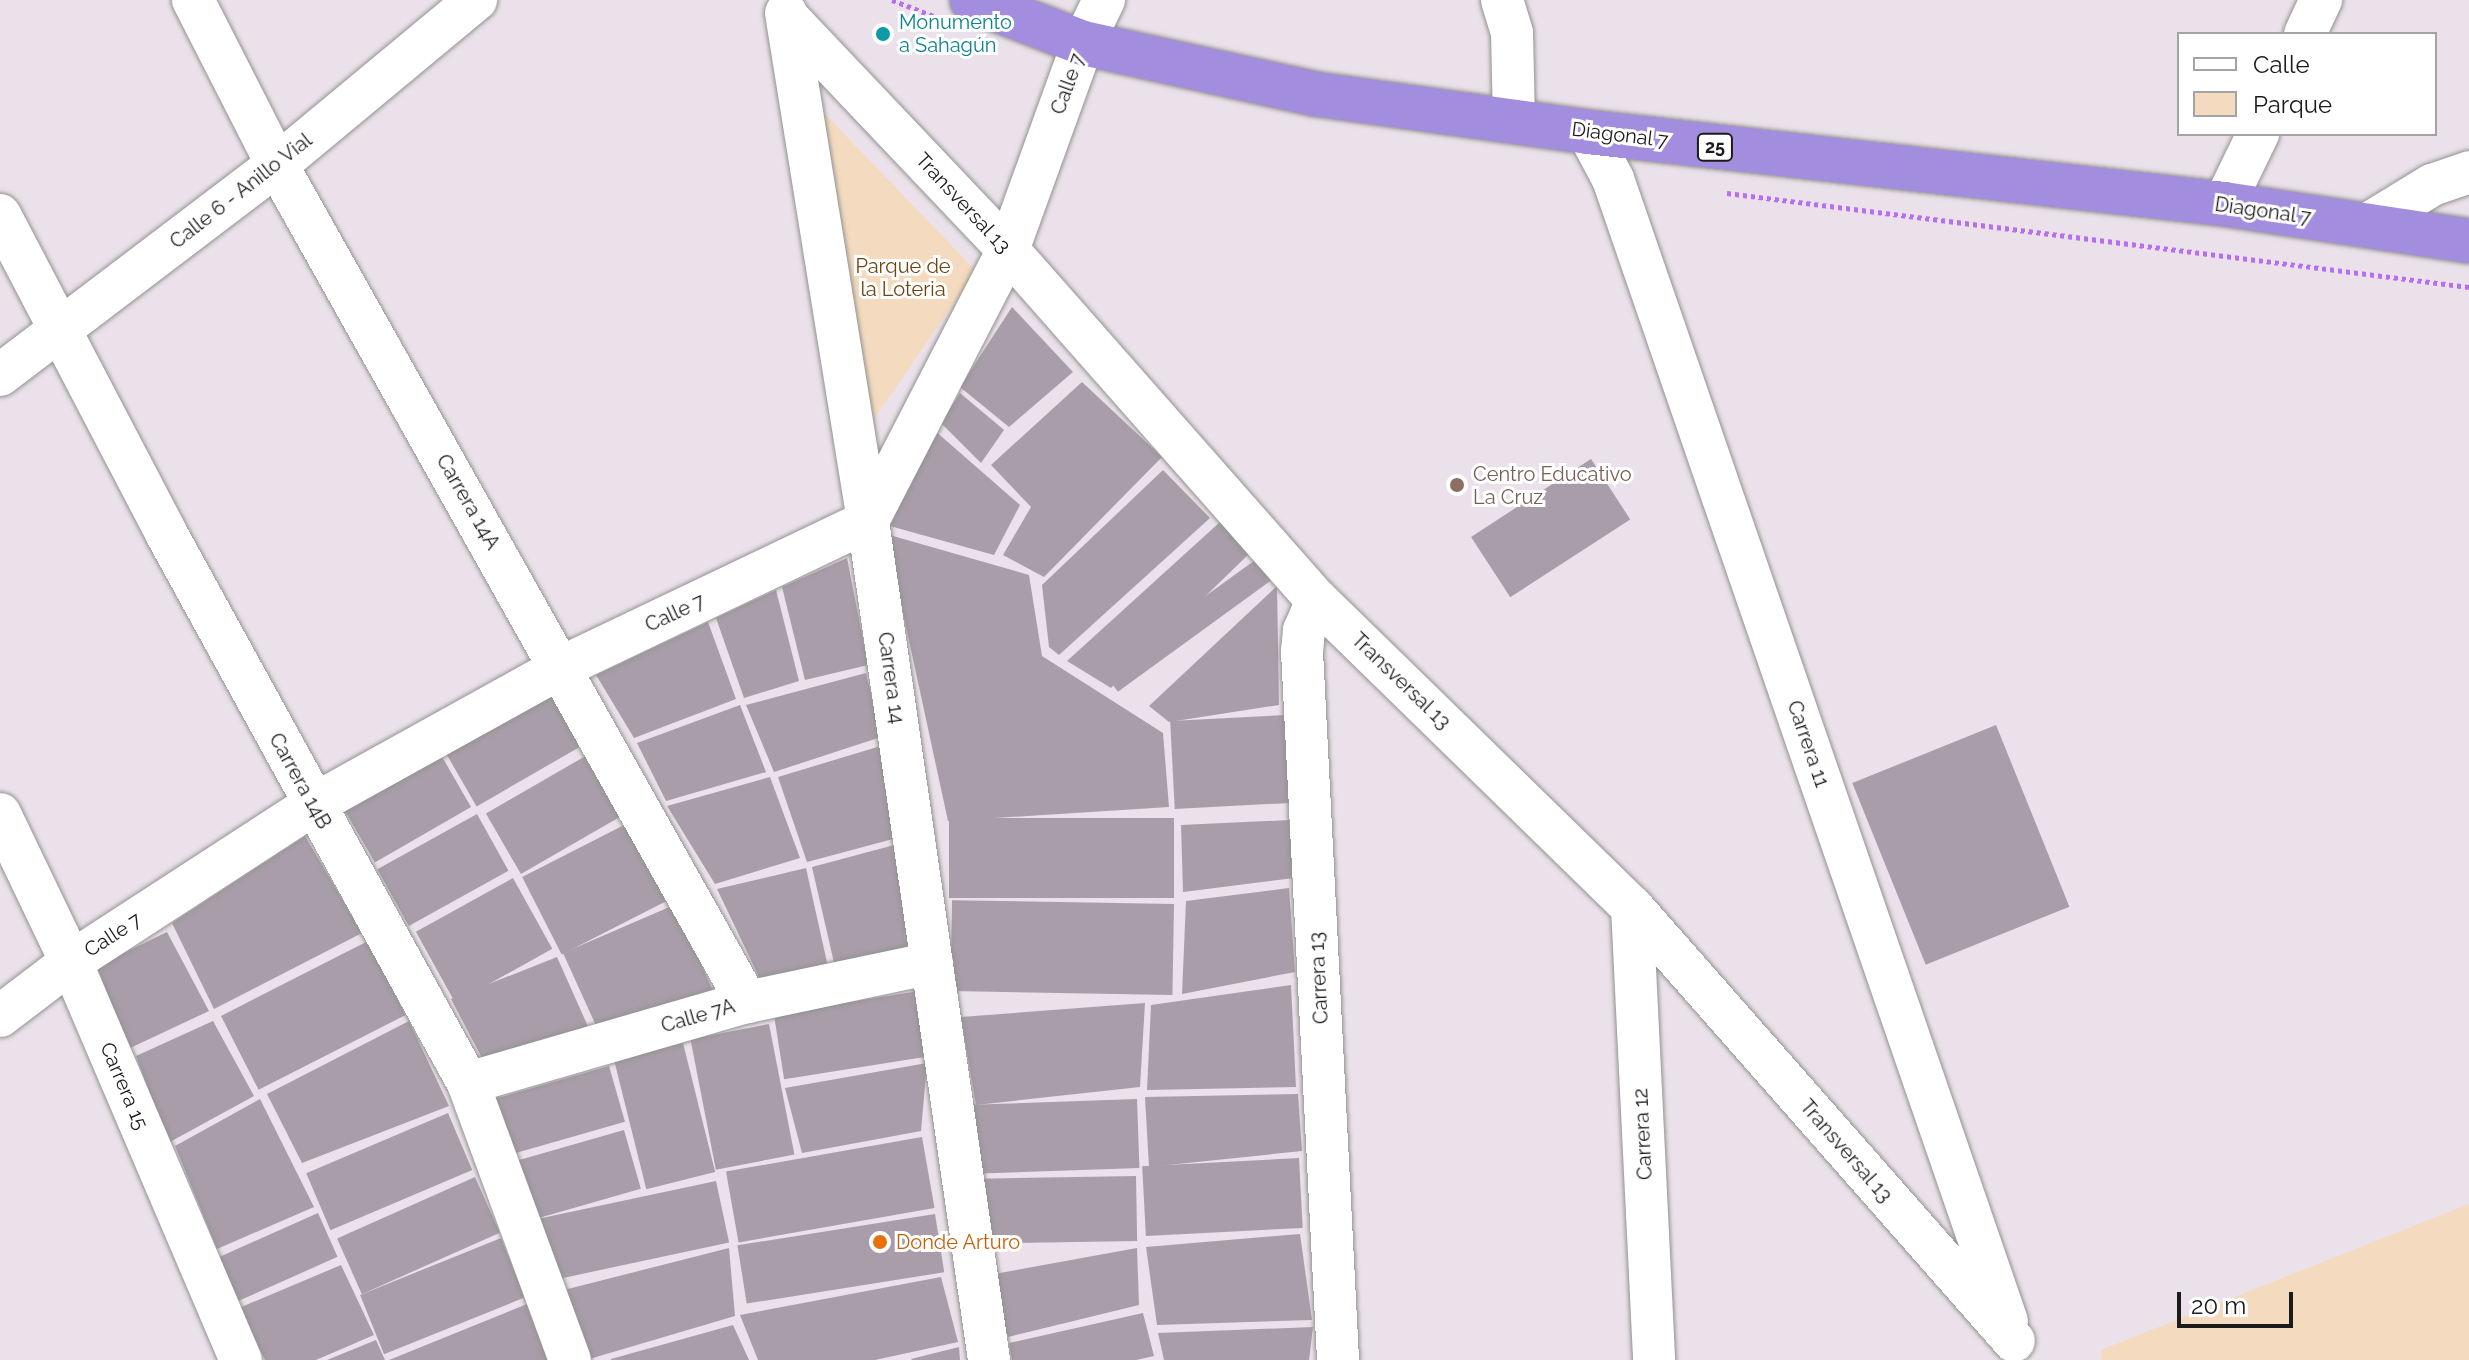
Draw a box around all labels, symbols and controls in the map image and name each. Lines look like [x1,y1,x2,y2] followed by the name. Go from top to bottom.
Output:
[899,10,1012,57] place label: Monumento a Sahagún
[874,25,892,43] marker: Monumento a Sahagún
[2177,32,2437,136] legend
[1046,50,1090,118] street label: Calle 7
[2253,50,2310,79] text: Calle
[2253,90,2332,119] text: Parque
[1570,117,1670,153] street label: Diagonal 7
[165,128,317,254] street label: Calle 6 - Anillo Vial
[1695,133,1735,161] road number: 25
[910,148,1016,258] street label: Transversal 13
[2213,192,2313,230] street label: Diagonal 7
[855,254,951,301] park label: Parque de la Loteria
[431,450,505,554] street label: Carrera 14A
[1473,462,1632,509] place label: Centro Educativo La Cruz
[1448,476,1466,494] marker: Centro Educativo La Cruz
[641,589,709,637] street label: Calle 7
[1346,628,1456,734] street label: Transversal 13
[873,631,909,725] street label: Carrera 14
[1782,697,1834,791] street label: Carrera 11
[264,729,336,833] street label: Carrera 14B
[80,908,146,962] street label: Calle 7
[1305,931,1333,1025] street label: Carrera 13
[658,994,738,1038] street label: Calle 7A
[95,1039,153,1133] street label: Carrera 15
[1629,1087,1657,1181] street label: Carrera 12
[1795,1095,1897,1207] street label: Transversal 13
[896,1230,1021,1254] place label: Donde Arturo
[871,1233,889,1251] marker: Donde Arturo
[2181,1276,2297,1326] scale bar
[2191,1291,2246,1320] text: 20 m

